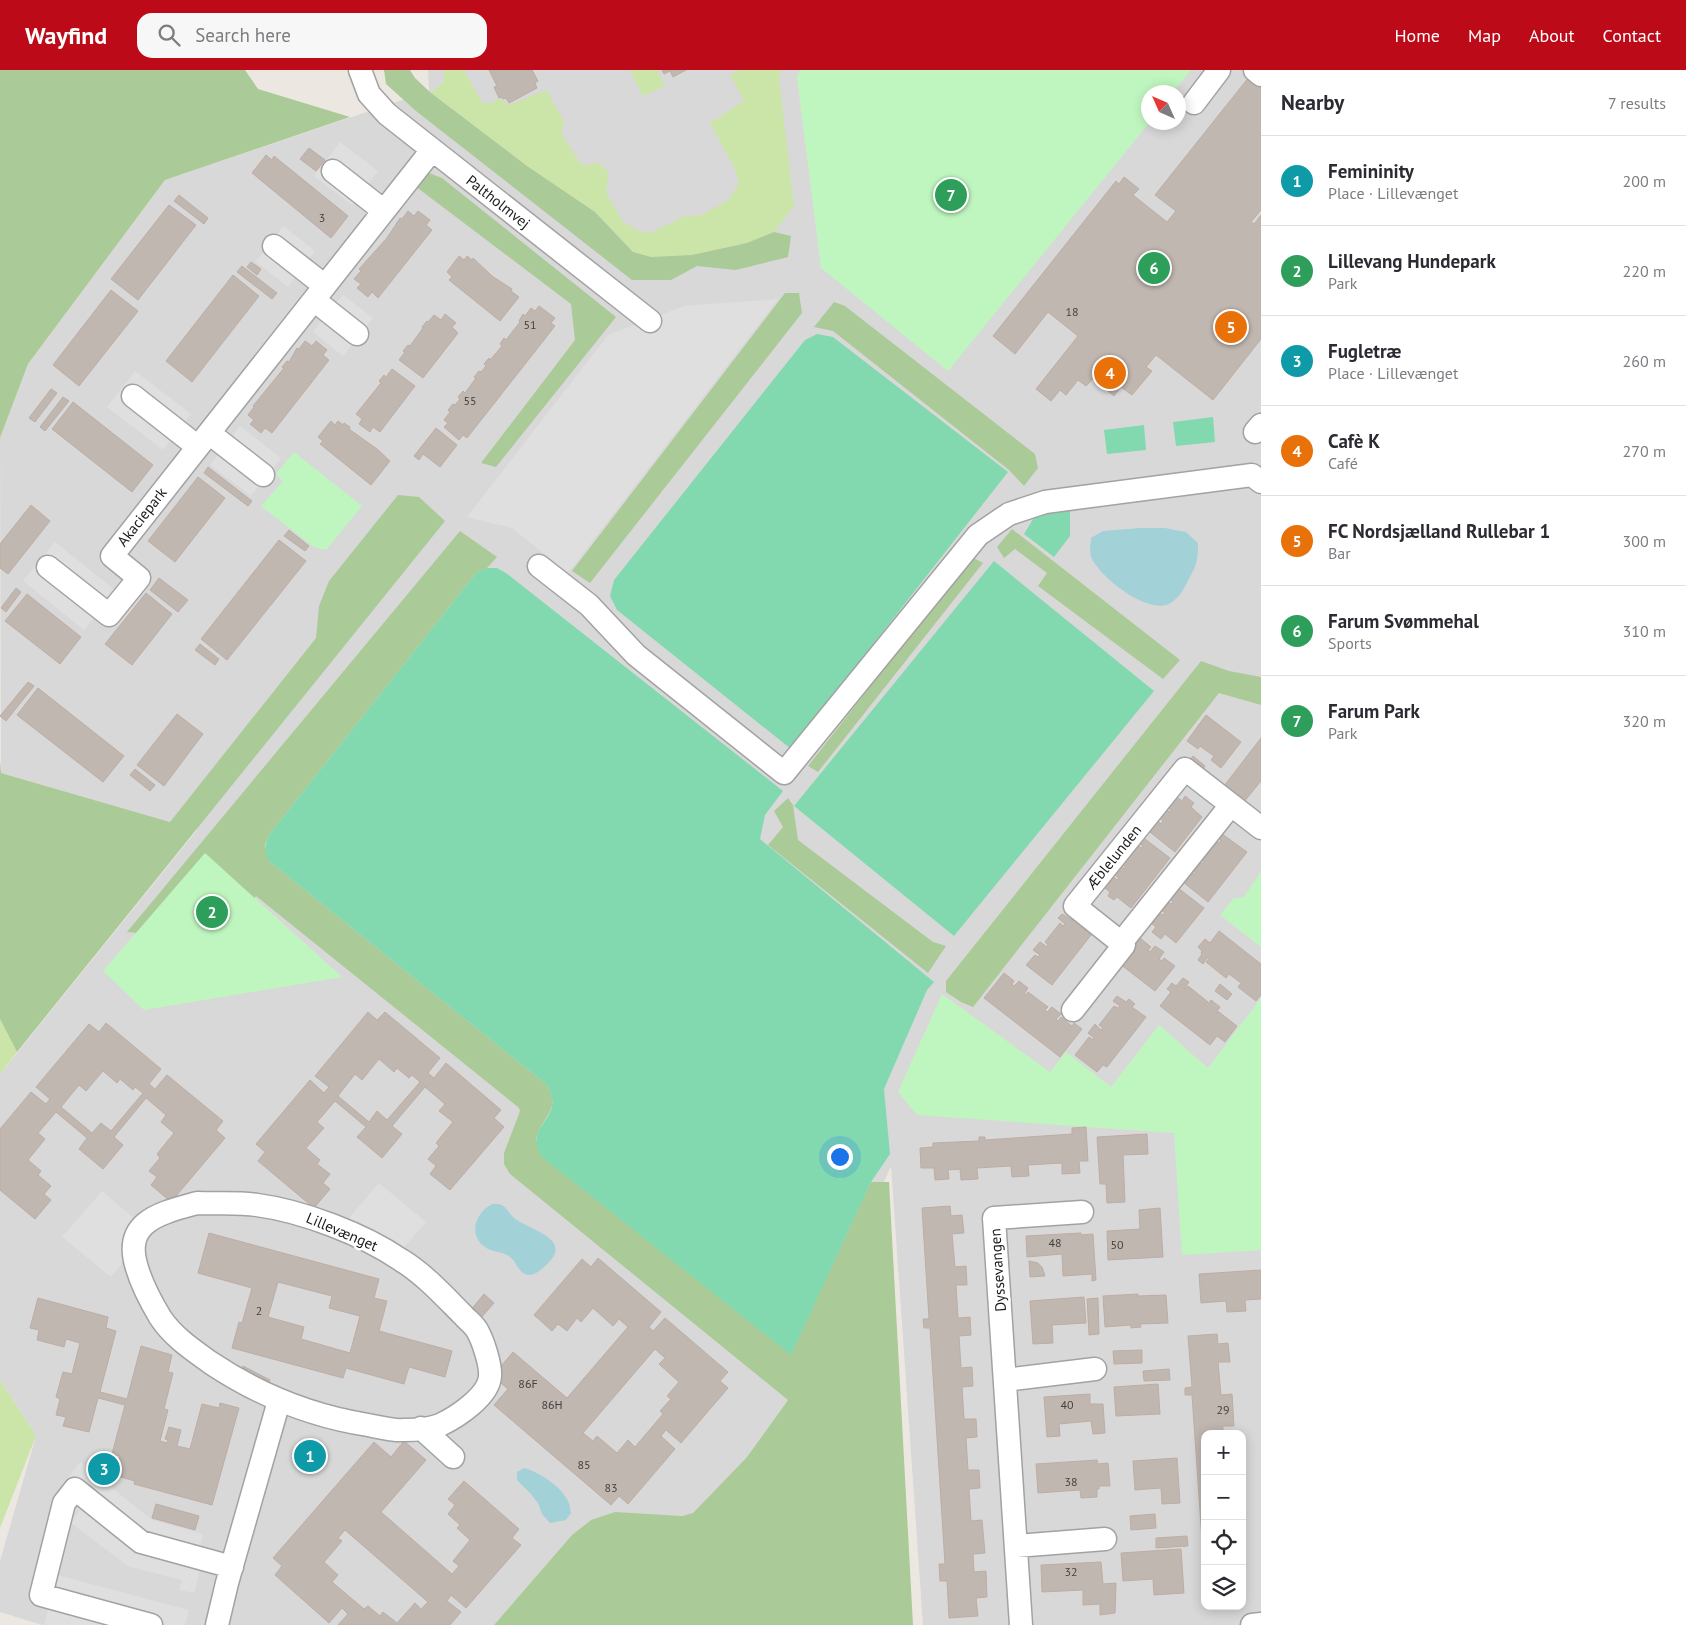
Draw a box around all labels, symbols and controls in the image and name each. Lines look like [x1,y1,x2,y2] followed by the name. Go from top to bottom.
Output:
[137,13,487,58] search box
[25,20,107,51] text: Wayfind
[155,21,183,49] icon: search
[195,23,291,47] text: Search here
[1394,24,1440,47] text: Home
[1468,24,1501,47] text: Map
[1529,24,1575,47] text: About
[1603,24,1661,47] text: Contact
[1141,85,1186,130] north arrow
[1281,89,1344,116] text: Nearby
[1608,93,1666,113] text: 7 results
[1328,159,1414,183] text: Femininity
[462,171,534,233] street label: Paltholmvej
[1292,171,1302,191] text: 1
[1623,171,1666,191] text: 200 m
[935,176,967,214] pin: 7
[1328,183,1458,203] text: Place · Lillevænget
[319,210,325,225] house number: 3
[1138,249,1170,287] pin: 6
[1328,249,1496,273] text: Lillevang Hundepark
[1292,261,1302,281] text: 2
[1623,261,1666,281] text: 220 m
[1328,273,1357,293] text: Park
[1065,304,1079,319] house number: 18
[1215,308,1247,346] pin: 5
[523,317,537,332] house number: 51
[1328,339,1402,363] text: Fugletræ
[1292,351,1302,371] text: 3
[1623,351,1666,371] text: 260 m
[1094,354,1126,392] pin: 4
[1328,363,1458,383] text: Place · Lillevænget
[463,393,477,408] house number: 55
[1328,429,1380,453] text: Cafè K
[1292,441,1302,461] text: 4
[1623,441,1666,461] text: 270 m
[1328,453,1358,473] text: Café
[113,483,171,550] street label: Akaciepark
[1328,519,1550,543] text: FC Nordsjælland Rullebar 1
[1292,531,1302,551] text: 5
[1623,531,1666,551] text: 300 m
[1328,543,1351,563] text: Bar
[1328,609,1479,633] text: Farum Svømmehal
[1292,621,1302,641] text: 6
[1623,621,1666,641] text: 310 m
[1328,633,1372,653] text: Sports
[1328,699,1420,723] text: Farum Park
[1292,711,1302,731] text: 7
[1623,711,1666,731] text: 320 m
[1328,723,1357,743] text: Park
[1081,821,1145,894] street label: Æblelunden
[196,893,228,931] pin: 2
[827,1144,853,1170] your location
[304,1208,381,1255] street label: Lillevænget
[985,1228,1010,1312] street label: Dyssevangen
[1048,1235,1062,1250] house number: 48
[1110,1237,1124,1252] house number: 50
[256,1303,262,1318] house number: 2
[518,1376,538,1391] house number: 86F
[541,1397,563,1412] house number: 86H
[1060,1397,1074,1412] house number: 40
[1216,1402,1230,1417] house number: 29
[1201,1430,1246,1610] map controls
[1201,1430,1246,1475] button: +
[294,1437,326,1475] pin: 1
[88,1450,120,1488] pin: 3
[577,1457,591,1472] house number: 85
[1064,1474,1078,1489] house number: 38
[1201,1475,1246,1520] button: −
[604,1480,618,1495] house number: 83
[1201,1520,1246,1565] button: locate
[1064,1564,1078,1579] house number: 32
[1201,1565,1246,1610] button: layers

